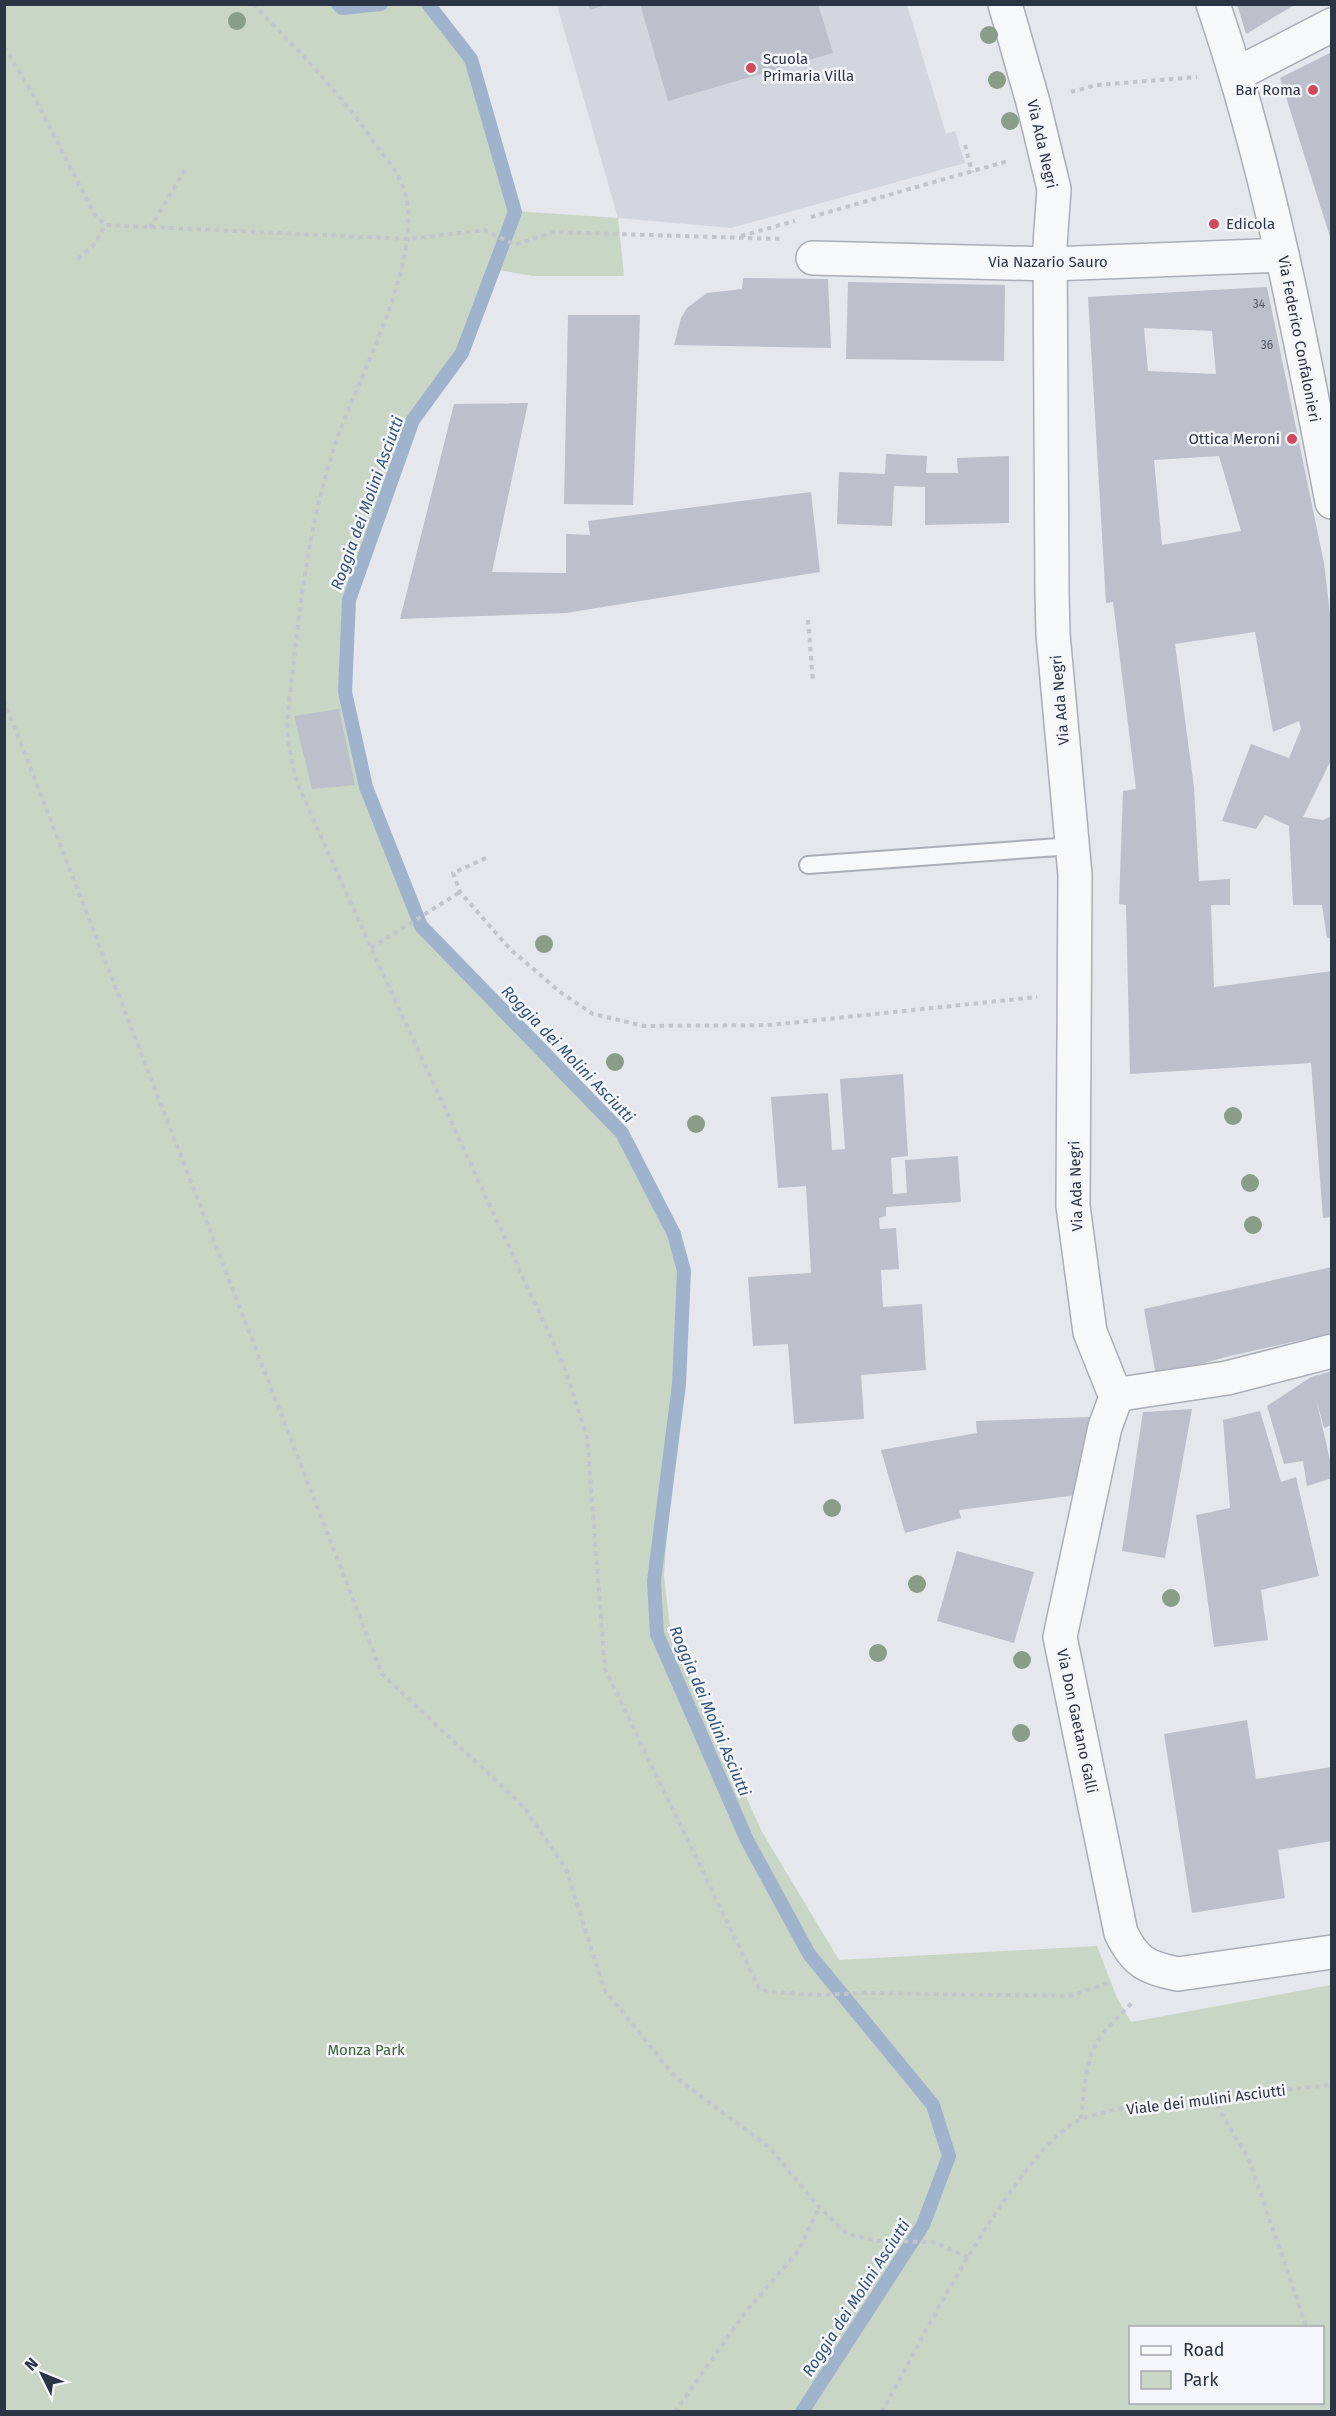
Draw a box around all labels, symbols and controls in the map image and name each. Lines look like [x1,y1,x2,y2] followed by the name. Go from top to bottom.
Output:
[763,50,854,85] place label: Scuola Primaria Villa
[744,61,758,75] marker: Scuola Primaria Villa
[1235,81,1301,99] place label: Bar Roma
[1306,83,1320,97] marker: Bar Roma
[1023,98,1061,190] street label: Via Ada Negri
[1226,215,1275,233] place label: Edicola
[1207,217,1221,231] marker: Edicola
[988,253,1108,271] street label: Via Nazario Sauro
[1274,254,1324,424] street label: Via Federico Confalonieri
[1253,297,1266,311] house number: 34
[1261,338,1273,352] house number: 36
[327,413,407,592] water label: Roggia dei Molini Asciutti
[1188,430,1280,448] place label: Ottica Meroni
[1285,432,1299,446] marker: Ottica Meroni
[1047,654,1073,746] street label: Via Ada Negri
[498,982,639,1127] water label: Roggia dei Molini Asciutti
[1065,1140,1087,1232] street label: Via Ada Negri
[665,1623,755,1800] water label: Roggia dei Molini Asciutti
[1053,1647,1101,1795] street label: Via Don Gaetano Galli
[327,2041,405,2059] park label: Monza Park
[1125,2081,1287,2119] street label: Viale dei mulini Asciutti
[798,2216,914,2380] water label: Roggia dei Molini Asciutti
[1129,2326,1324,2404] legend
[1183,2339,1225,2361] text: Road
[12,2344,72,2404] north arrow
[21,2354,42,2374] text: N
[1183,2369,1219,2391] text: Park

